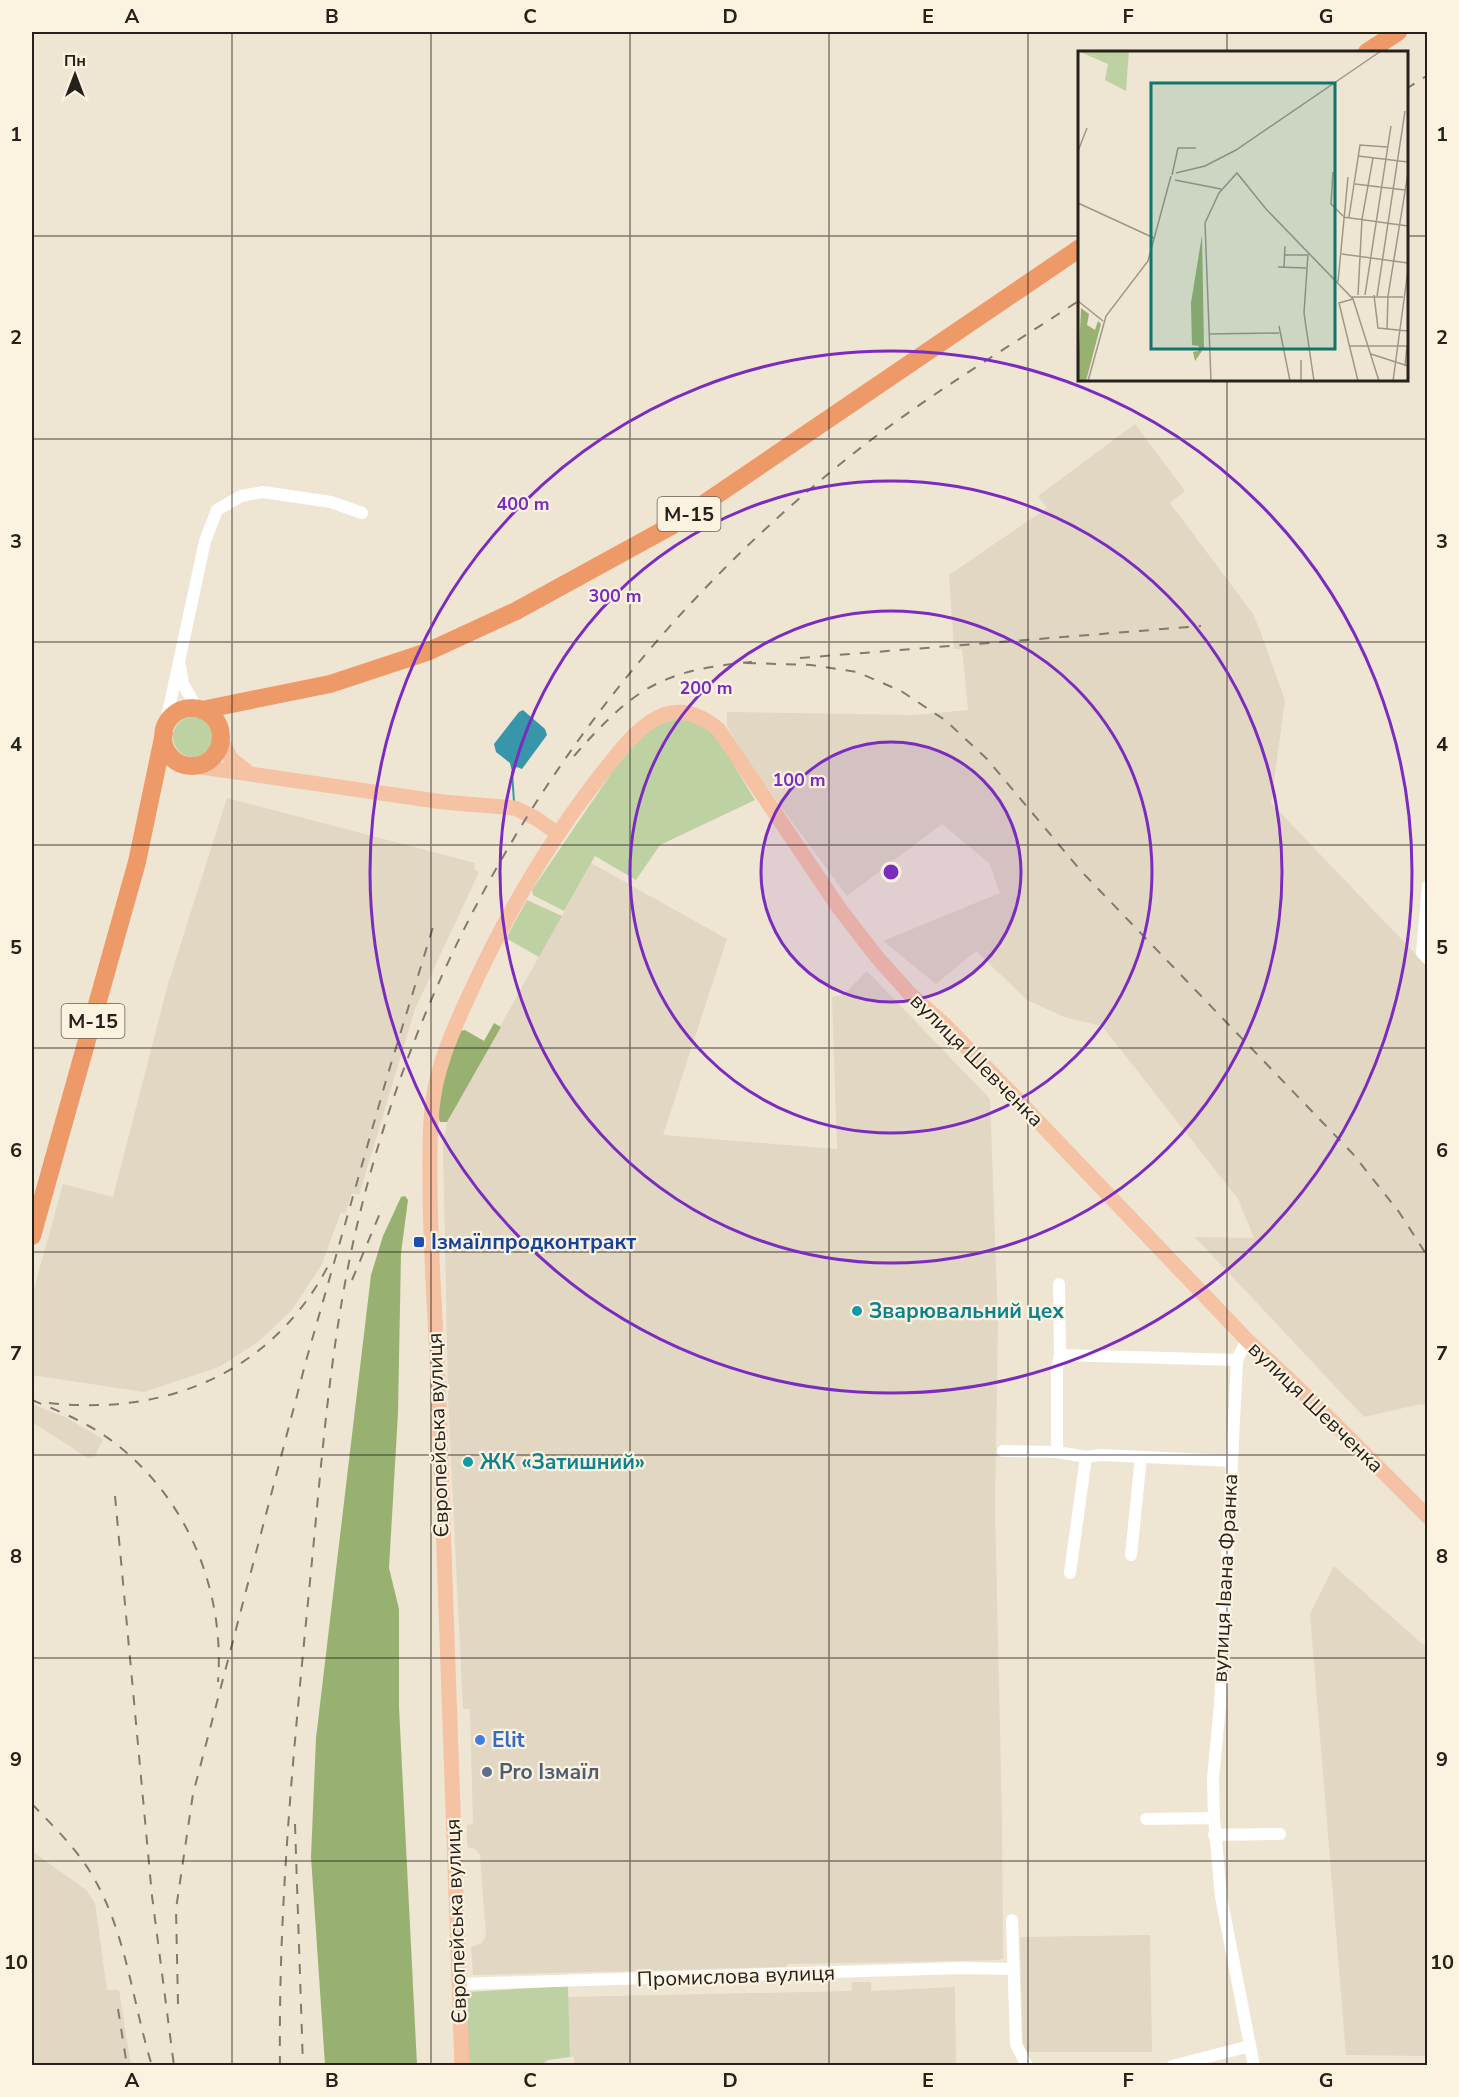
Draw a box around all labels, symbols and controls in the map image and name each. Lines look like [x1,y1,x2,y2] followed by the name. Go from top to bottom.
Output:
[125,3,140,30] text: A
[325,3,339,30] text: B
[523,3,537,30] text: C
[722,3,738,30] text: D
[922,3,934,30] text: E
[1122,3,1134,30] text: F
[1319,3,1333,30] text: G
[45,45,105,105] north arrow
[64,50,86,72] text: Пн
[1078,51,1408,381] inset map
[10,121,22,148] text: 1
[1436,121,1448,148] text: 1
[10,324,22,351] text: 2
[1436,324,1448,351] text: 2
[496,492,550,516] text: 400 m
[658,497,720,531] road number: М-15
[10,528,22,555] text: 3
[1436,528,1448,555] text: 3
[588,584,642,608] text: 300 m
[679,676,733,700] text: 200 m
[10,731,22,758] text: 4
[1436,731,1448,758] text: 4
[772,768,826,792] text: 100 m
[881,862,901,882] centre of rings
[10,934,22,961] text: 5
[1436,934,1448,961] text: 5
[904,987,1050,1133] street label: вулиця Шевченка
[62,1004,124,1038] road number: М-15
[10,1137,22,1164] text: 6
[1436,1137,1448,1164] text: 6
[431,1228,636,1256] place label: Ізмаїлпродконтракт
[412,1235,426,1249] marker: Ізмаїлпродконтракт
[869,1297,1064,1325] place label: Зварювальний цех
[850,1304,864,1318] marker: Зварювальний цех
[420,1332,456,1538] street label: Європейська вулиця
[1242,1335,1390,1479] street label: вулиця Шевченка
[10,1340,22,1367] text: 7
[1436,1340,1448,1367] text: 7
[480,1448,645,1476] place label: ЖК «Затишний»
[461,1455,475,1469] marker: ЖК «Затишний»
[1206,1473,1244,1683] street label: вулиця Івана Франка
[10,1543,22,1570] text: 8
[1436,1543,1448,1570] text: 8
[492,1726,526,1754] place label: Elit
[473,1733,487,1747] marker: Elit
[10,1746,22,1773] text: 9
[1436,1746,1448,1773] text: 9
[499,1758,599,1786] place label: Pro Ізмаїл
[480,1765,494,1779] marker: Pro Ізмаїл
[438,1818,474,2024] street label: Європейська вулиця
[4,1949,28,1976] text: 10
[1430,1949,1454,1976] text: 10
[636,1959,836,1993] street label: Промислова вулиця
[125,2067,140,2094] text: A
[325,2067,339,2094] text: B
[523,2067,537,2094] text: C
[722,2067,738,2094] text: D
[922,2067,934,2094] text: E
[1122,2067,1134,2094] text: F
[1319,2067,1333,2094] text: G

